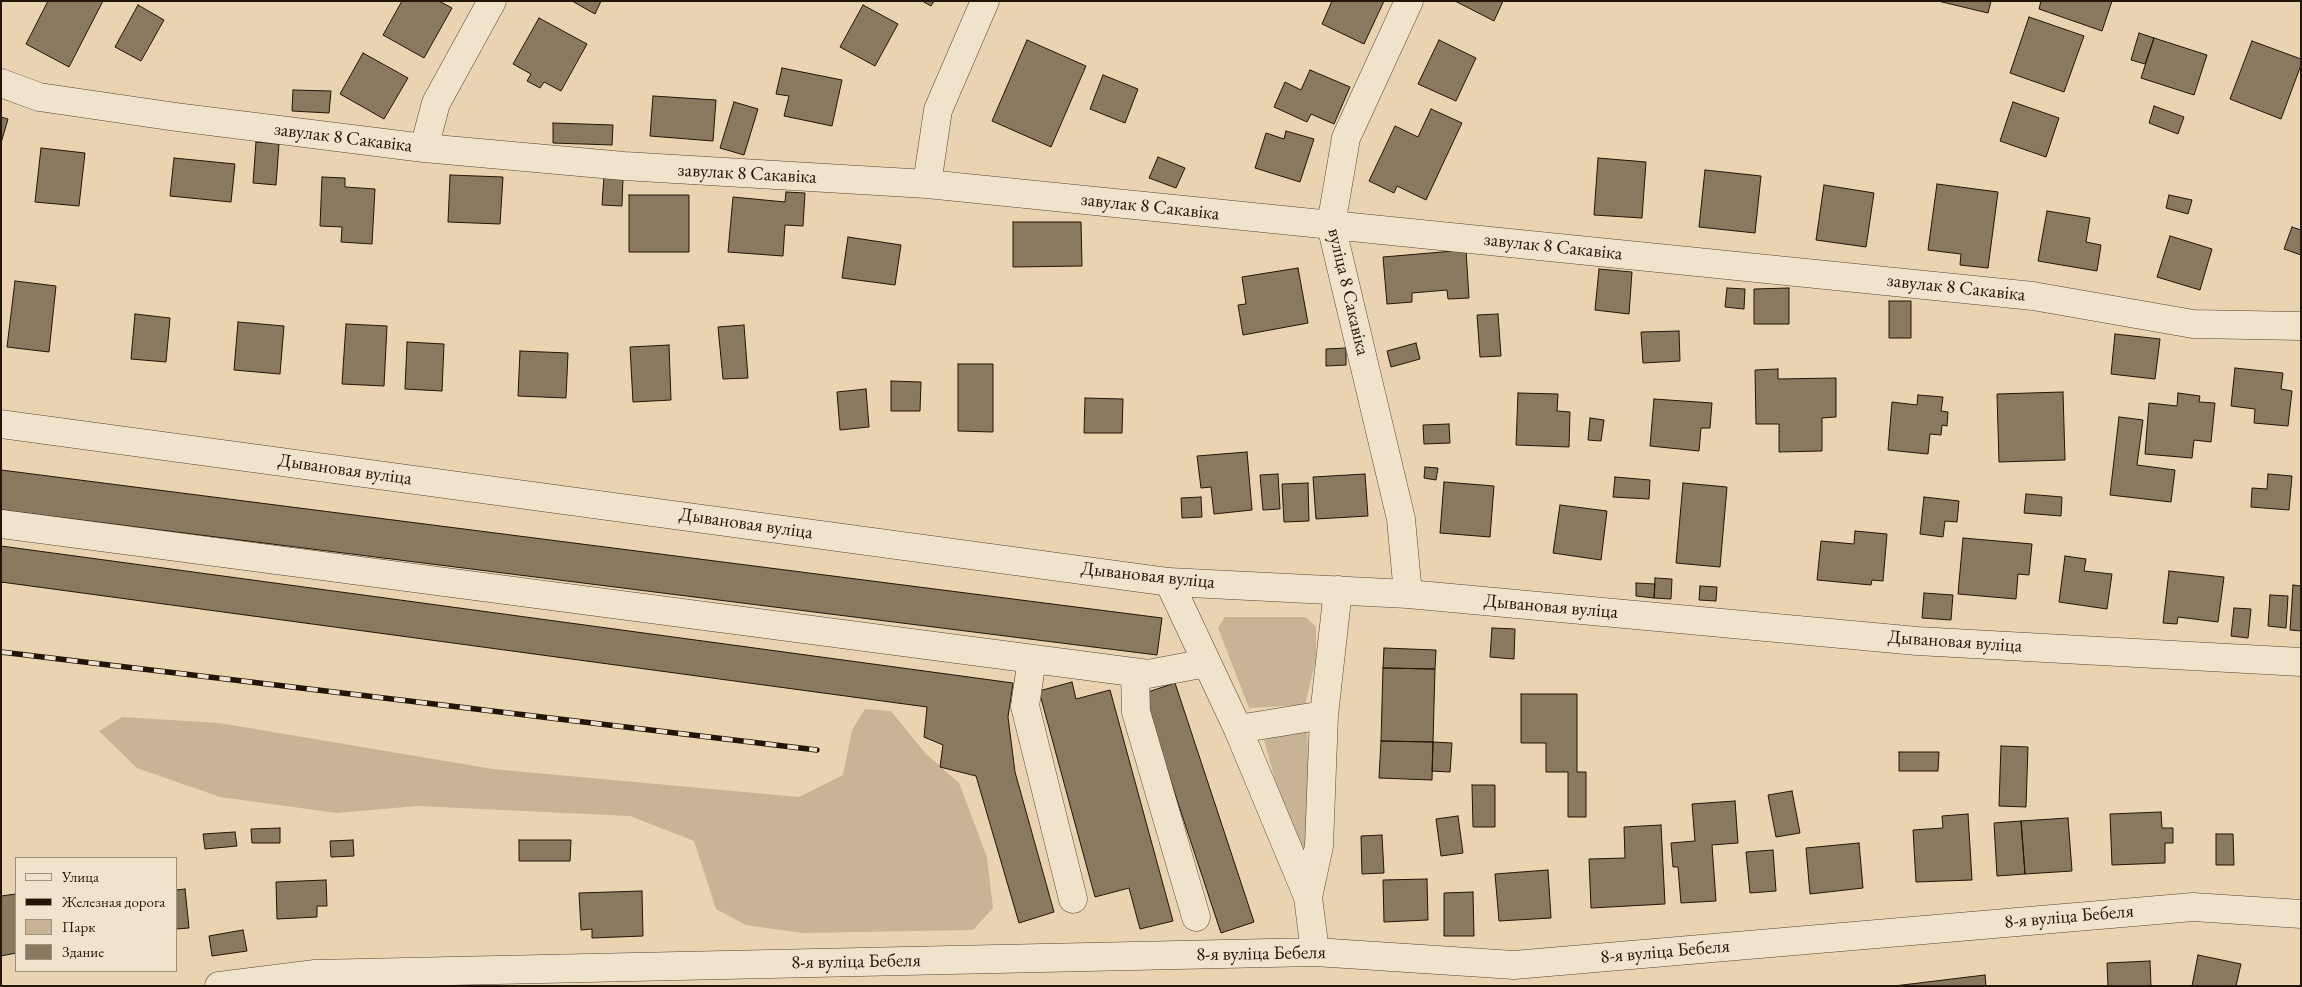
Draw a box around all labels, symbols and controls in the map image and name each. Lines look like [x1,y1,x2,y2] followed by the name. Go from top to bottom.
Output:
[272,118,414,158] street label: завулак 8 Сакавіка
[677,159,817,189] street label: завулак 8 Сакавіка
[1079,188,1221,226] street label: завулак 8 Сакавіка
[1322,226,1374,358] street label: вуліца 8 Сакавіка
[1482,228,1624,266] street label: завулак 8 Сакавіка
[1885,269,2027,307] street label: завулак 8 Сакавіка
[277,449,413,491] street label: Дывановая вуліца
[678,503,814,545] street label: Дывановая вуліца
[1080,558,1216,594] street label: Дывановая вуліца
[1483,590,1619,624] street label: Дывановая вуліца
[1887,626,2023,658] street label: Дывановая вуліца
[15,857,178,972] legend
[62,867,99,886] text: Улица
[62,892,165,911] text: Железная дорога
[2003,900,2135,934] street label: 8-я вуліца Бебеля
[62,917,95,936] text: Парк
[1599,935,1731,969] street label: 8-я вуліца Бебеля
[1196,941,1326,967] street label: 8-я вуліца Бебеля
[62,942,104,961] text: Здание
[791,949,921,975] street label: 8-я вуліца Бебеля

